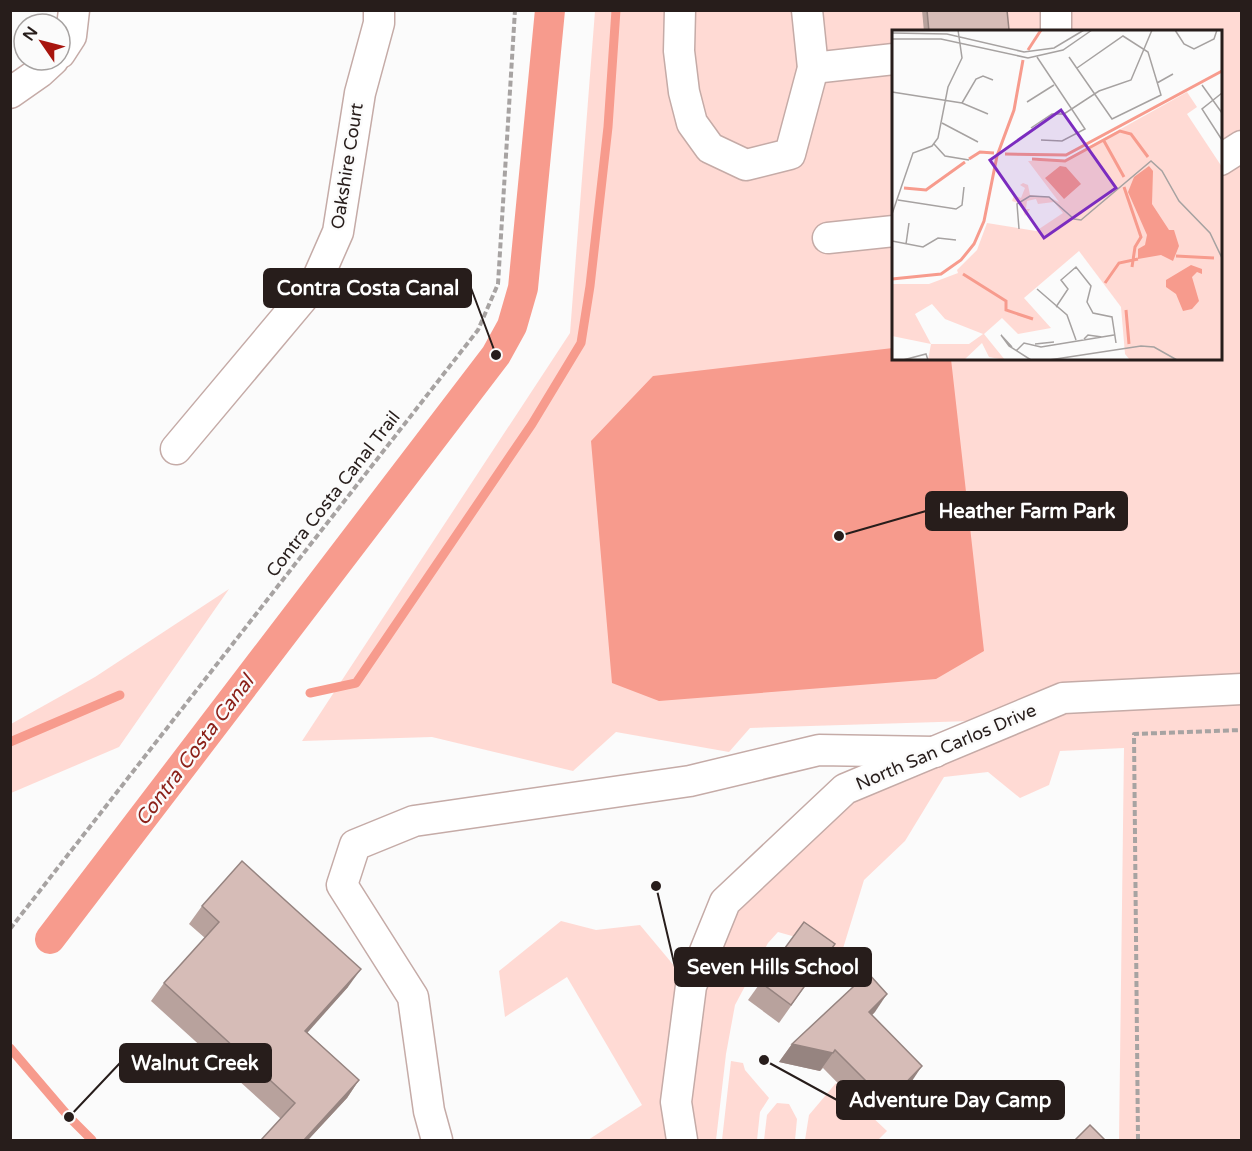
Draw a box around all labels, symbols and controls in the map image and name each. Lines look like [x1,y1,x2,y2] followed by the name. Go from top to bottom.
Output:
[12,12,72,72] north arrow
[19,23,42,45] text: N
[892,30,1222,360] inset map
[326,101,368,231] street label: Oakshire Court
[264,269,471,307] callout: Contra Costa Canal
[277,277,459,301] text: Contra Costa Canal
[261,407,405,581] street label: Contra Costa Canal Trail
[926,492,1127,530] callout: Heather Farm Park
[939,500,1116,524] text: Heather Farm Park
[130,669,260,831] water label: Contra Costa Canal
[852,699,1040,795] street label: North San Carlos Drive
[675,948,871,986] callout: Seven Hills School
[687,956,859,980] text: Seven Hills School
[120,1044,271,1082] callout: Walnut Creek
[131,1052,259,1076] text: Walnut Creek
[837,1081,1064,1119] callout: Adventure Day Camp
[849,1089,1052,1113] text: Adventure Day Camp

